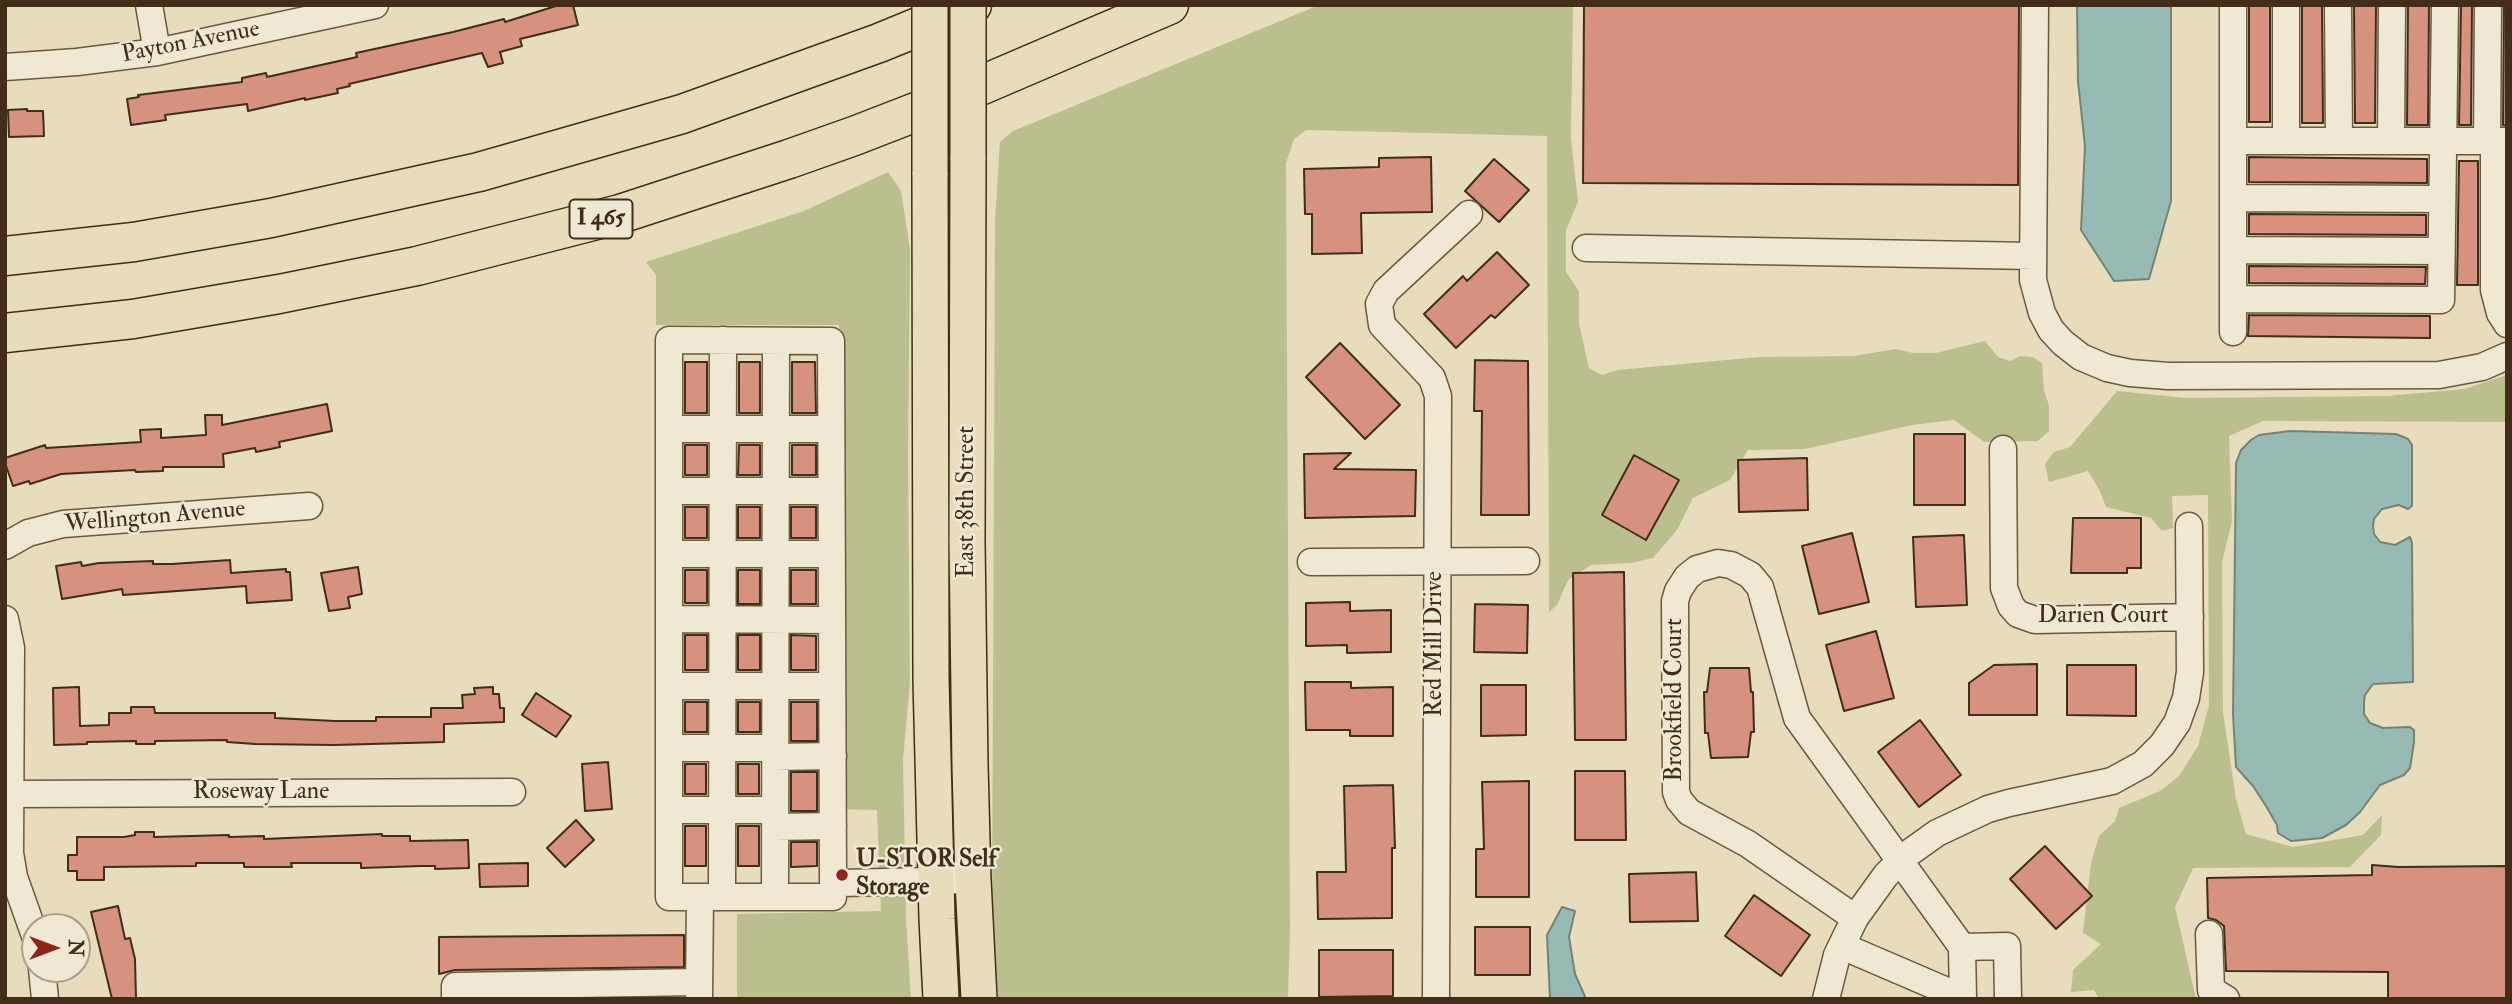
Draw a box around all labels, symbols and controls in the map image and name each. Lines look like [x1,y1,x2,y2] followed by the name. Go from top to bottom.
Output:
[120,16,262,70] street label: Payton Avenue
[570,200,632,238] road number: I 465
[954,426,982,578] street label: East 38th Street
[63,496,247,540] street label: Wellington Avenue
[1422,571,1450,717] street label: Red Mill Drive
[2038,603,2168,631] street label: Darien Court
[1662,618,1690,782] street label: Brookfield Court
[193,779,329,807] street label: Roseway Lane
[856,847,996,903] place label: U-STOR Self Storage
[834,867,850,883] marker: U-STOR Self Storage
[21,913,91,983] north arrow
[63,939,87,957] text: N

